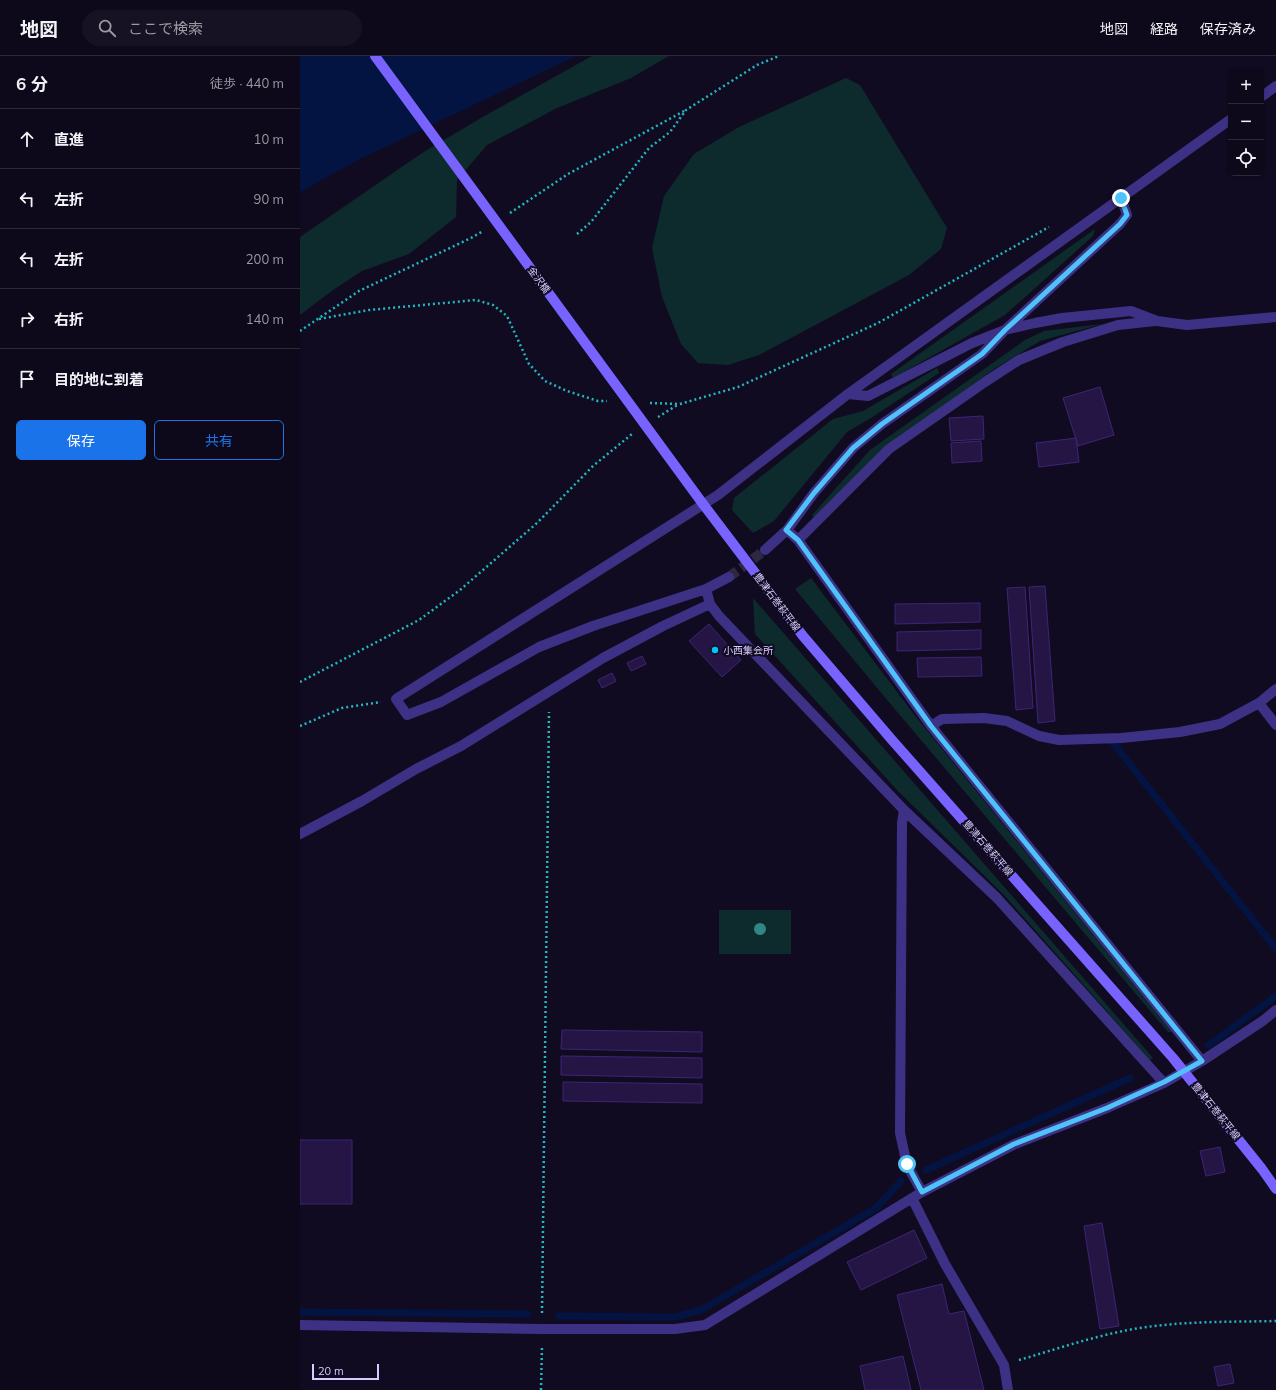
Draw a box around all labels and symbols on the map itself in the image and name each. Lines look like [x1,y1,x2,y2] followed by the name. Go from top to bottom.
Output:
[1112,189,1130,207] route end
[525,264,553,296] street label: 金沢橋
[751,570,803,634] street label: 豊津石巻萩平線
[723,644,773,657] place label: 小西集会所
[710,645,720,655] marker: 小西集会所
[960,817,1016,879] street label: 豊津石巻萩平線
[1189,1080,1243,1142] street label: 豊津石巻萩平線
[898,1155,916,1173] route start
[312,1362,379,1381] scale bar

